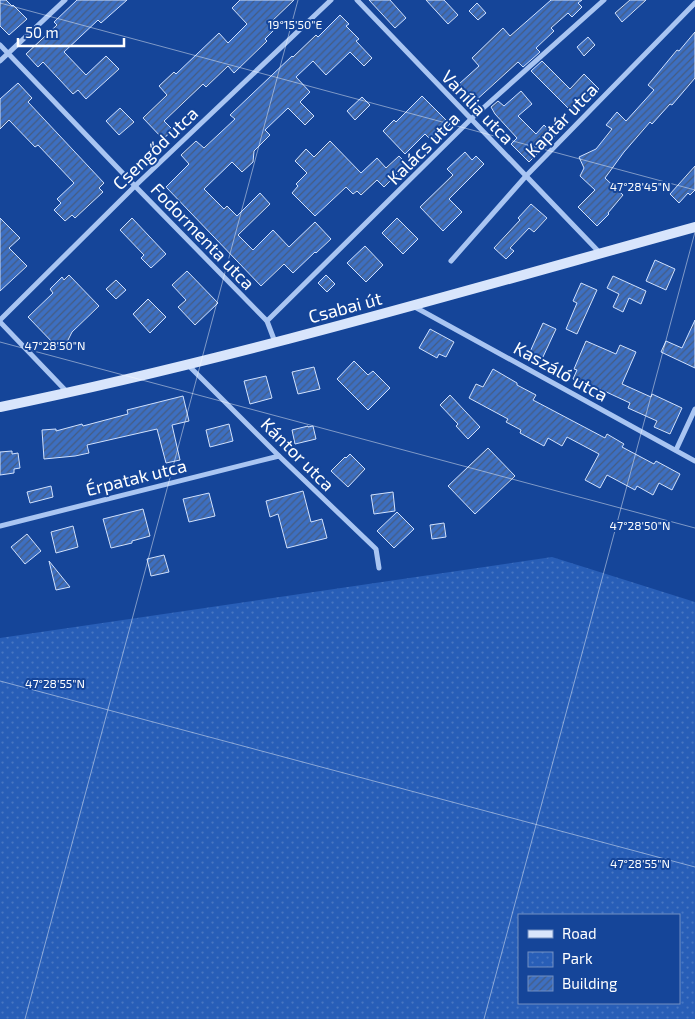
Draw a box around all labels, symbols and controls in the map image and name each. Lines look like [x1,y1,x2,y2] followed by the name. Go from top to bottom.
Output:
[18,15,124,47] scale bar
[268,17,322,31] text: 19°15'50"E
[25,23,59,41] text: 50 m
[437,65,519,149] street label: Vanília utca
[520,78,602,162] street label: Kaptár utca
[108,102,202,194] street label: Csengőd utca
[382,107,464,189] street label: Kalács utca
[147,178,259,294] street label: Fodormenta utca
[610,179,670,193] text: 47°28'45"N
[306,287,384,327] street label: Csabai út
[510,336,612,406] street label: Kaszáló utca
[25,338,85,352] text: 47°28'50"N
[257,413,339,495] street label: Kántor utca
[83,454,189,500] street label: Érpatak utca
[610,518,670,532] text: 47°28'50"N
[25,676,85,690] text: 47°28'55"N
[610,856,670,870] text: 47°28'55"N
[518,914,680,1004] legend
[562,924,597,942] text: Road
[562,949,593,967] text: Park
[562,974,618,992] text: Building

